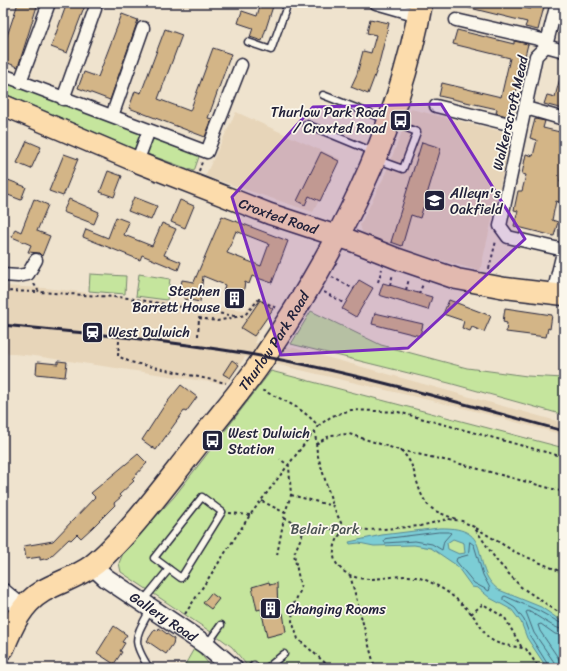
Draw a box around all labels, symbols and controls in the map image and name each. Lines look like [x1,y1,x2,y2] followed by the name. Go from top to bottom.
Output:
[485,52,536,173] street label: Walkerscroft Mead
[271,100,388,141] place label: Thurlow Park Road / Croxted Road
[388,107,414,133] bus stop icon: Thurlow Park Road / Croxted Road
[449,181,504,222] place label: Alleyn's Oakfield
[421,188,447,214] school or university icon: Alleyn's Oakfield
[235,191,323,242] street label: Croxted Road
[132,279,220,320] place label: Stephen Barrett House
[232,285,317,397] street label: Thurlow Park Road
[222,286,248,312] building icon: Stephen Barrett House
[80,319,106,345] station icon: West Dulwich
[108,320,190,345] place label: West Dulwich
[228,421,310,462] place label: West Dulwich Station
[199,428,225,454] bus stop icon: West Dulwich Station
[291,517,360,542] park label: Belair Park
[124,585,204,650] street label: Gallery Road
[257,596,283,622] building icon: Changing Rooms
[286,597,386,622] place label: Changing Rooms

